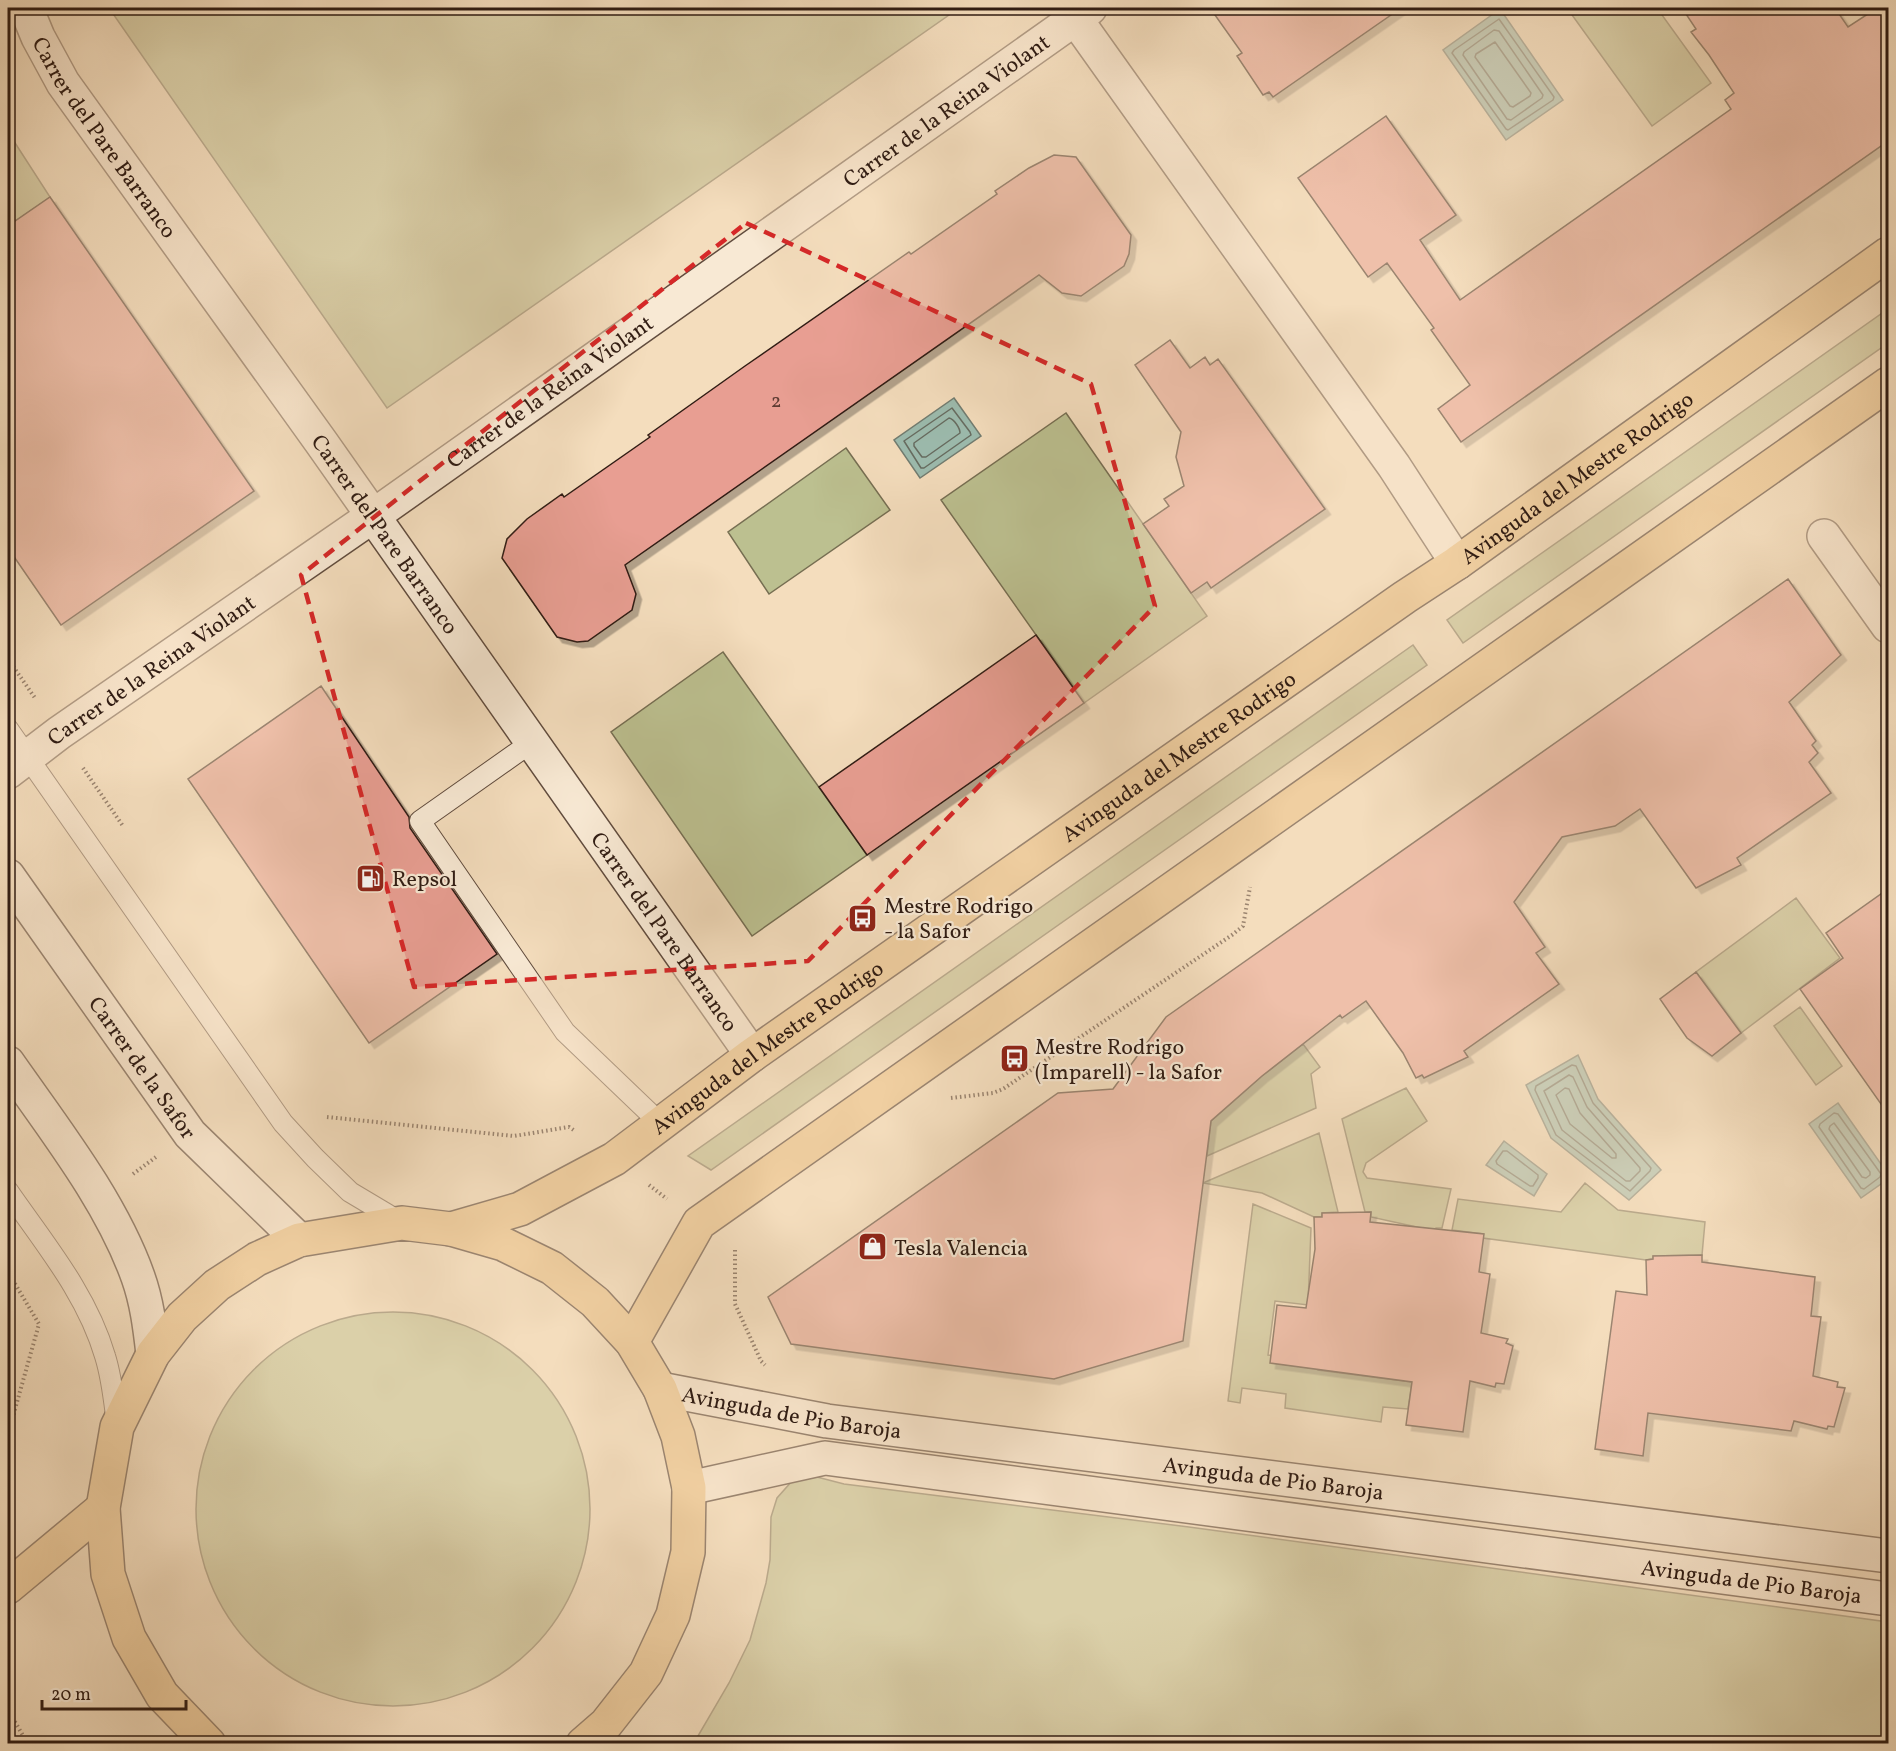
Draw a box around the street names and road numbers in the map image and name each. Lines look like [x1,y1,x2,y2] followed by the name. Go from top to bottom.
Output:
[838,28,1057,196] street label: Carrer de la Reina Violant
[23,32,183,246] street label: Carrer del Pare Barranco
[441,309,661,477] street label: Carrer de la Reina Violant
[1455,385,1701,574] street label: Avinguda del Mestre Rodrigo
[302,429,465,642] street label: Carrer del Pare Barranco
[42,588,263,754] street label: Carrer de la Reina Violant
[1056,665,1303,851] street label: Avinguda del Mestre Rodrigo
[582,826,744,1039] street label: Carrer del Pare Barranco
[646,954,891,1144] street label: Avinguda del Mestre Rodrigo
[80,991,202,1146] street label: Carrer de la Safor
[679,1380,903,1448] street label: Avinguda de Pio Baroja
[1161,1451,1385,1510] street label: Avinguda de Pio Baroja
[1639,1553,1864,1613] street label: Avinguda de Pio Baroja

